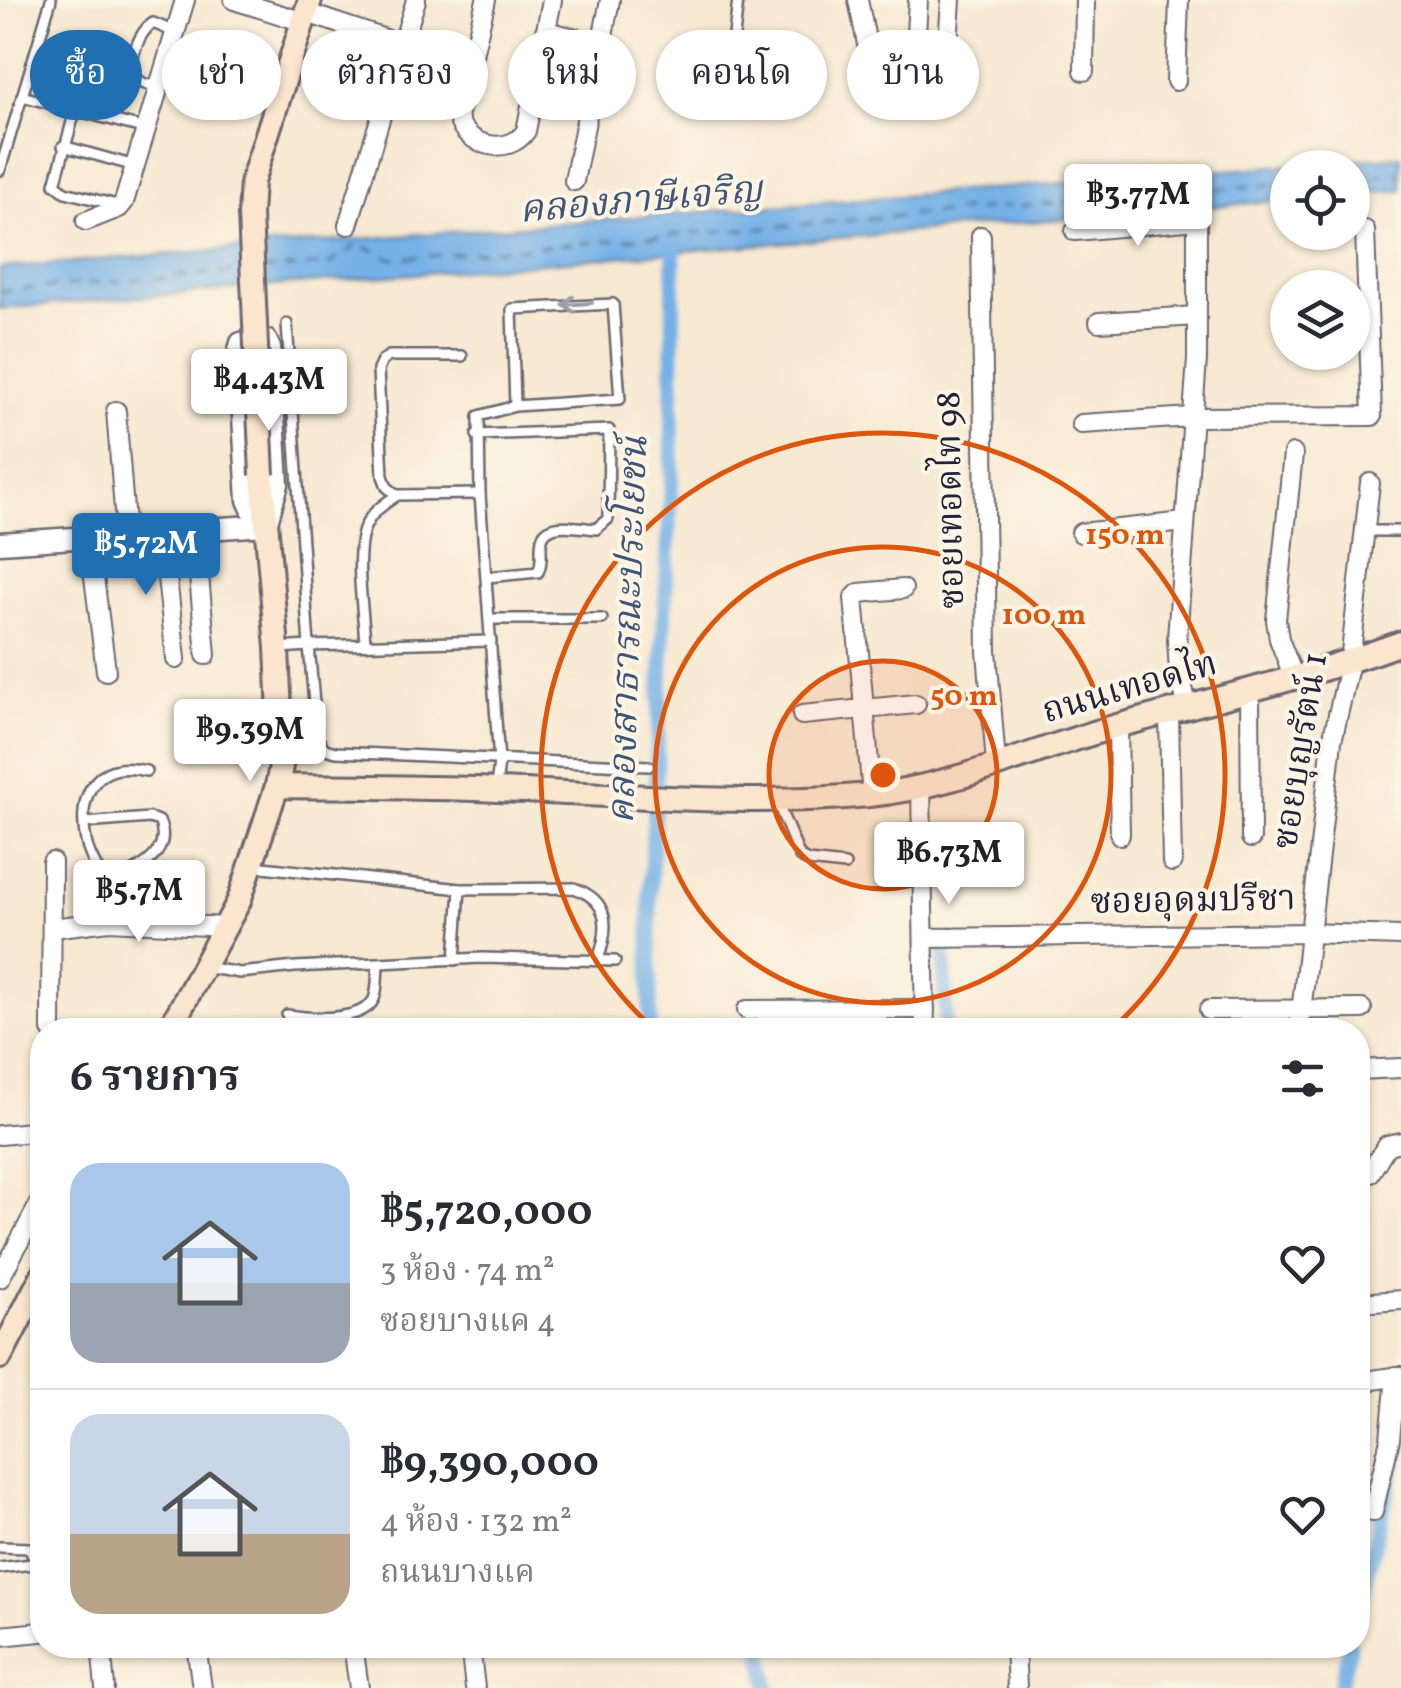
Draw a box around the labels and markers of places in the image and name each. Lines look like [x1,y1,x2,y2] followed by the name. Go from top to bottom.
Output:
[1057,164,1219,249] pin: ฿3.77M
[188,349,350,434] pin: ฿4.43M
[65,513,227,598] pin: ฿5.72M
[169,699,331,784] pin: ฿9.39M
[865,757,901,793] centre of rings
[868,822,1030,907] pin: ฿6.73M
[69,860,209,945] pin: ฿5.7M

